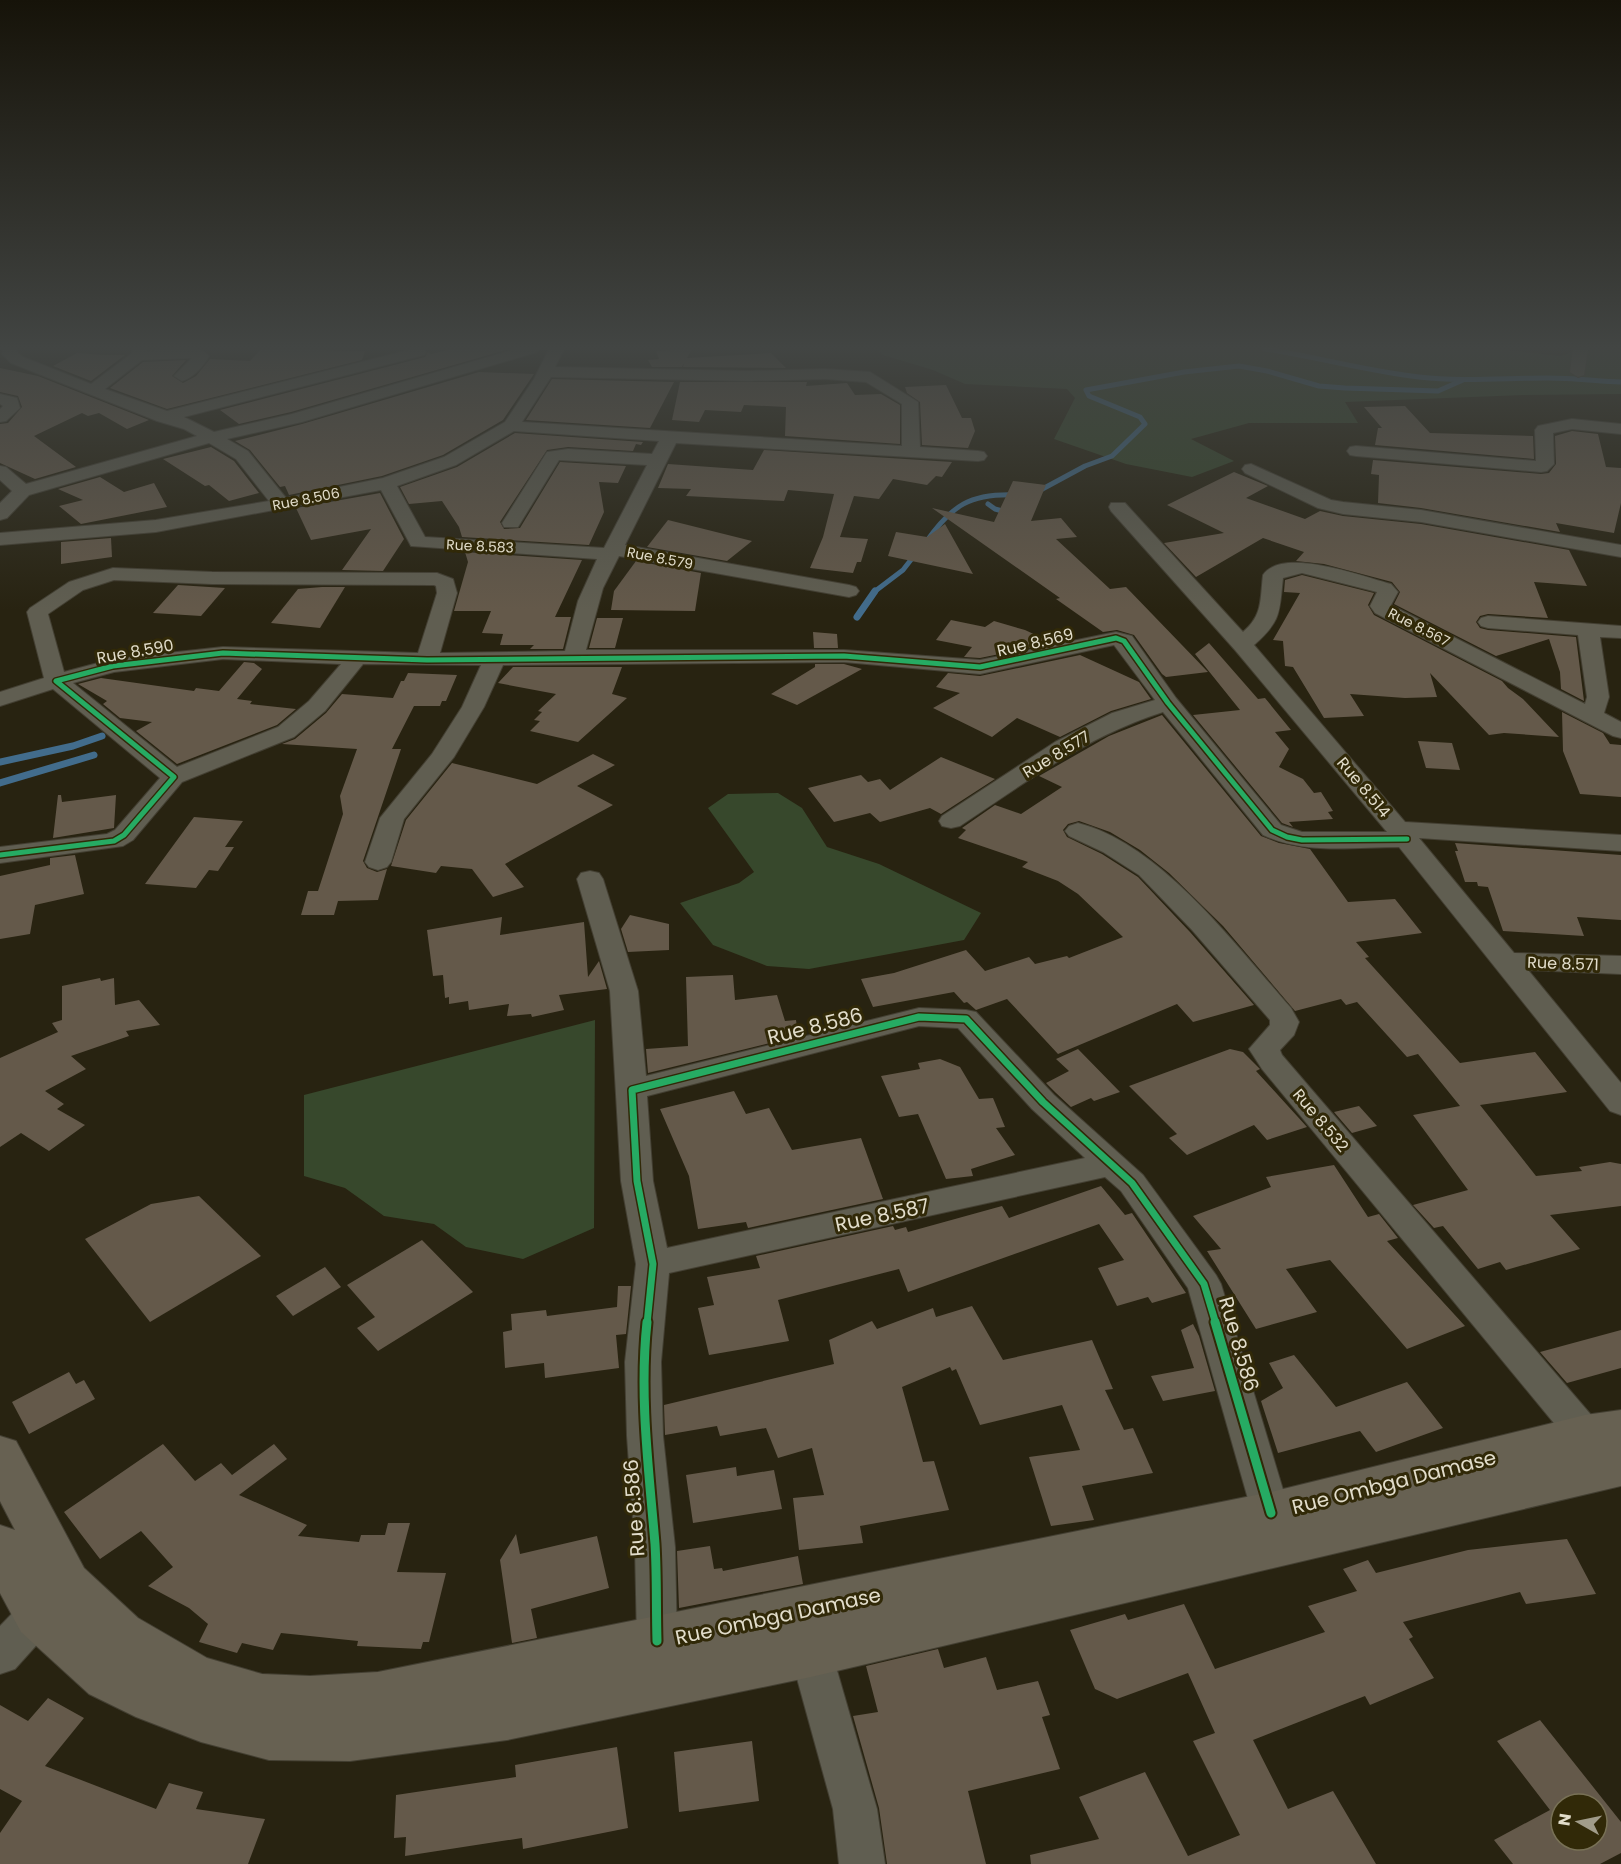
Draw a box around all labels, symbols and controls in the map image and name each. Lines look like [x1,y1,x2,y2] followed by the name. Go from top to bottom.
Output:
[271,483,341,515] street label: Rue 8.506
[446,534,514,558] street label: Rue 8.583
[625,542,695,574] street label: Rue 8.579
[1385,603,1454,651] street label: Rue 8.567
[995,623,1076,662] street label: Rue 8.569
[95,633,175,670] street label: Rue 8.590
[1018,725,1095,784] street label: Rue 8.577
[1331,752,1396,823] street label: Rue 8.514
[1527,951,1599,976] street label: Rue 8.571
[764,1001,866,1051] street label: Rue 8.586
[1287,1084,1354,1157] street label: Rue 8.532
[832,1191,932,1239] street label: Rue 8.587
[1212,1293,1266,1395] street label: Rue 8.586
[1289,1443,1499,1521] street label: Rue Ombga Damase
[617,1458,651,1558] street label: Rue 8.586
[673,1581,883,1651] street label: Rue Ombga Damase
[1549,1792,1609,1852] north arrow
[1552,1812,1577,1827] text: N

